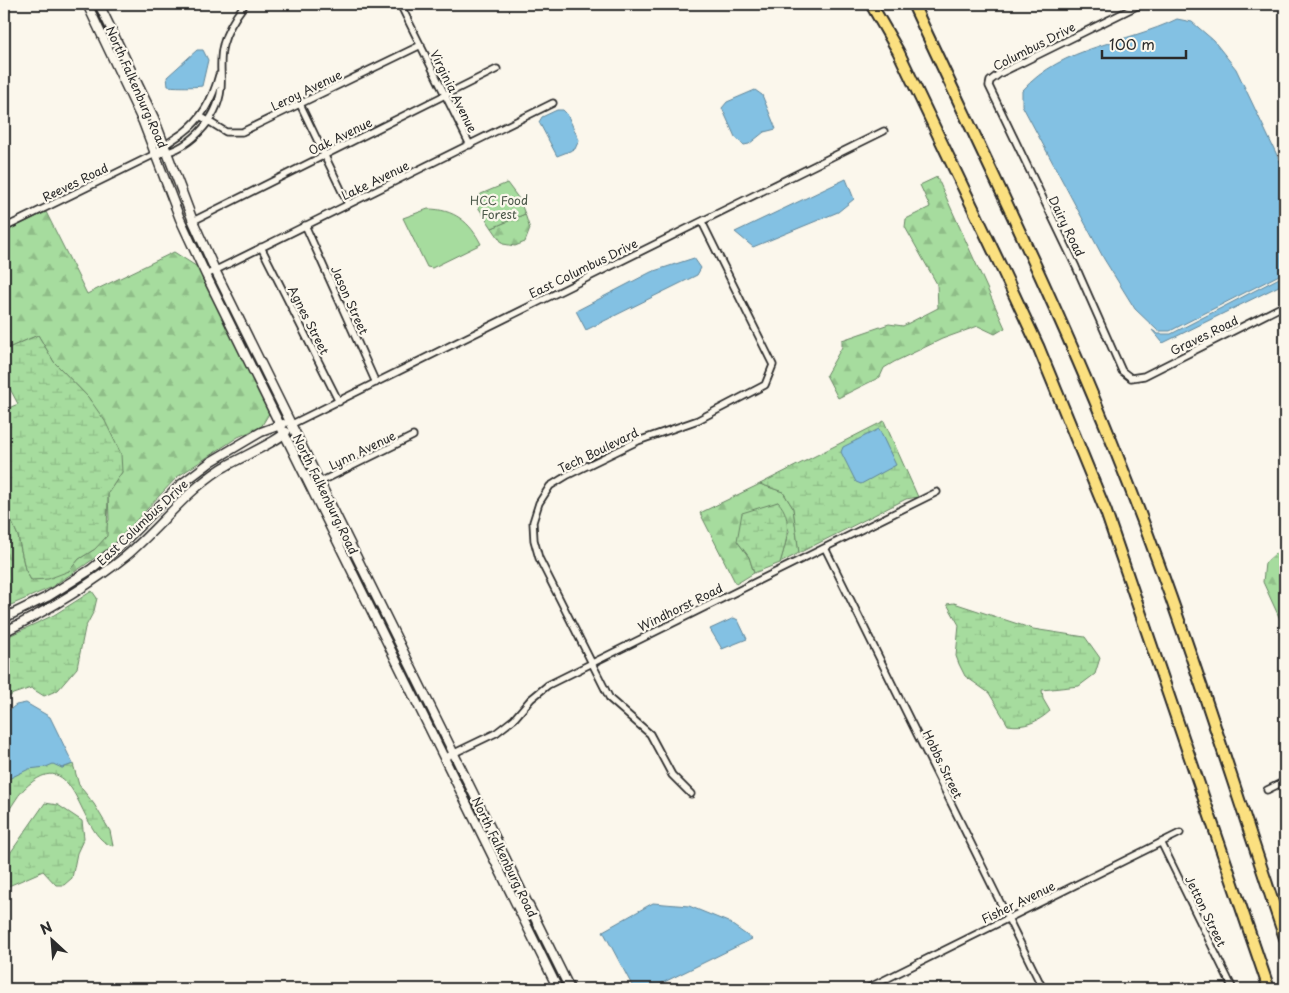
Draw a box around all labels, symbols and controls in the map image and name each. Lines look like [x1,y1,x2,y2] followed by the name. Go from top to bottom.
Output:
[990,17,1078,75] street label: Columbus Drive
[102,23,172,151] street label: North Falkenburg Road
[1102,28,1185,60] scale bar
[1109,32,1155,55] text: 100 m
[426,47,482,136] street label: Virginia Avenue
[267,65,345,115] street label: Leroy Avenue
[305,113,375,159] street label: Oak Avenue
[338,156,412,204] street label: Lake Avenue
[39,158,111,206] street label: Reeves Road
[470,191,528,223] park label: HCC Food Forest
[1045,193,1089,259] street label: Dairy Road
[526,234,640,302] street label: East Columbus Drive
[327,263,373,337] street label: Jason Street
[284,283,334,357] street label: Agnes Street
[1167,311,1241,359] street label: Graves Road
[555,423,642,477] street label: Tech Boulevard
[326,426,399,474] street label: Lynn Avenue
[289,431,363,557] street label: North Falkenburg Road
[92,475,192,569] street label: East Columbus Drive
[635,579,725,635] street label: Windhorst Road
[919,727,967,802] street label: Hobbs Street
[468,794,542,920] street label: North Falkenburg Road
[1181,872,1231,950] street label: Jetton Street
[978,876,1058,928] street label: Fisher Avenue
[28,916,78,966] north arrow
[36,916,56,940] text: N

